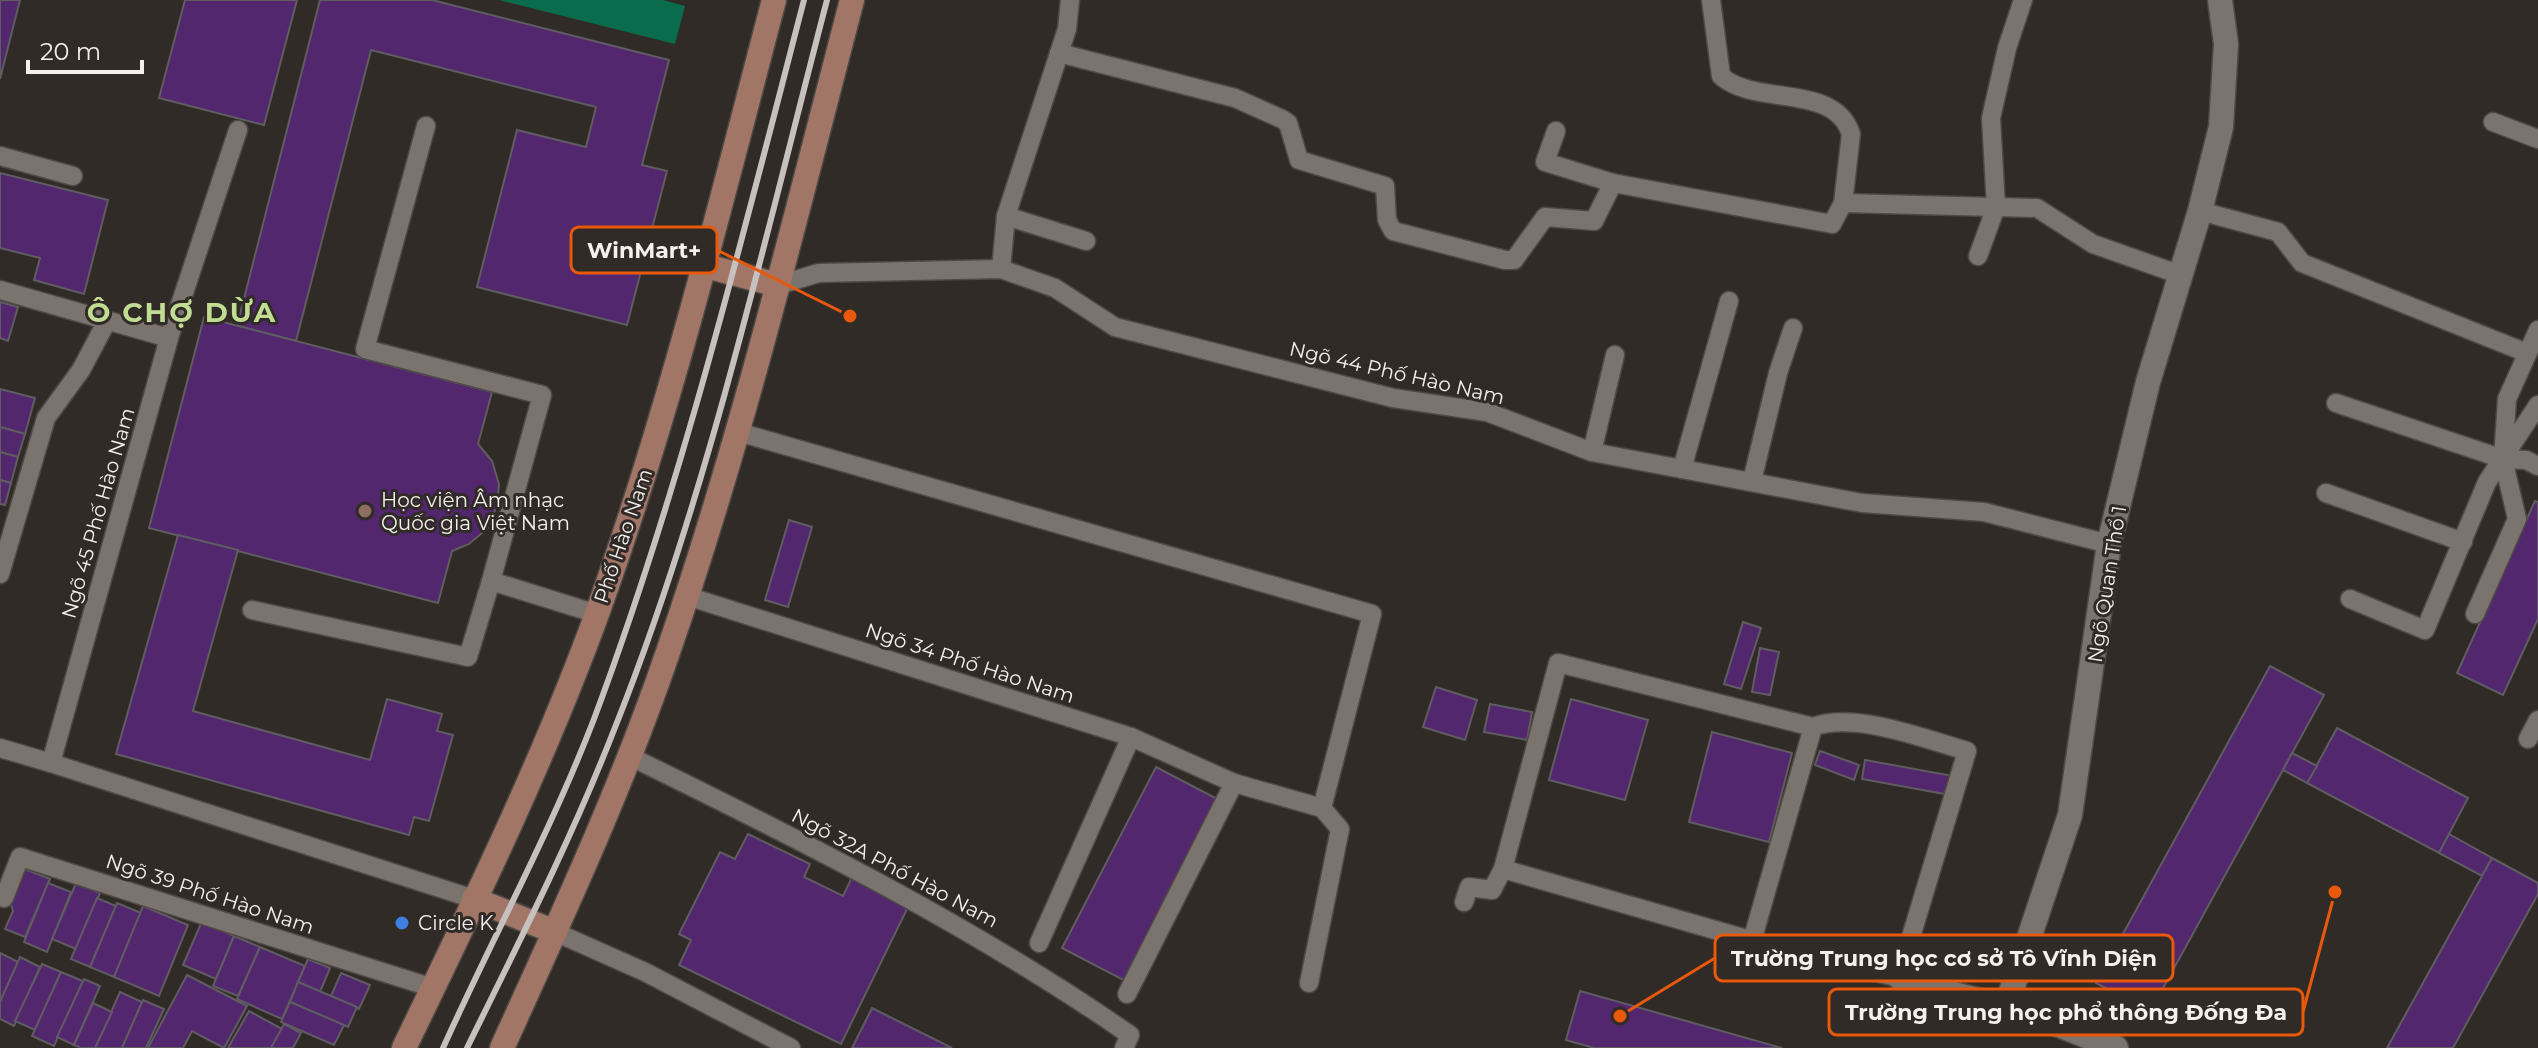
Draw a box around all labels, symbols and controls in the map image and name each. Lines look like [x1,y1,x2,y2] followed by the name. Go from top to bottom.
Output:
[28,24,142,74] scale bar
[40,37,101,66] text: 20 m
[571,227,717,273] callout: WinMart+
[587,237,701,264] text: WinMart+
[87,295,277,329] district label: Ô CHỢ DỪA
[1287,337,1507,409] street label: Ngõ 44 Phố Hào Nam
[56,405,140,621] street label: Ngõ 45 Phố Hào Nam
[589,466,657,606] street label: Phố Hào Nam
[381,488,570,535] place label: Học viện Âm nhạc Quốc gia Việt Nam
[356,502,374,520] marker: Học viện Âm nhạc Quốc gia Việt Nam
[2083,504,2131,664] street label: Ngõ Quan Thổ 1
[863,618,1077,708] street label: Ngõ 34 Phố Hào Nam
[788,803,1002,933] street label: Ngõ 32A Phố Hào Nam
[103,849,317,939] street label: Ngõ 39 Phố Hào Nam
[418,911,494,935] place label: Circle K
[393,914,411,932] marker: Circle K
[1715,935,2173,981] callout: Trường Trung học cơ sở Tô Vĩnh Diện
[1731,945,2157,972] text: Trường Trung học cơ sở Tô Vĩnh Diện
[1829,989,2303,1035] callout: Trường Trung học phổ thông Đống Đa
[1845,999,2287,1026] text: Trường Trung học phổ thông Đống Đa

